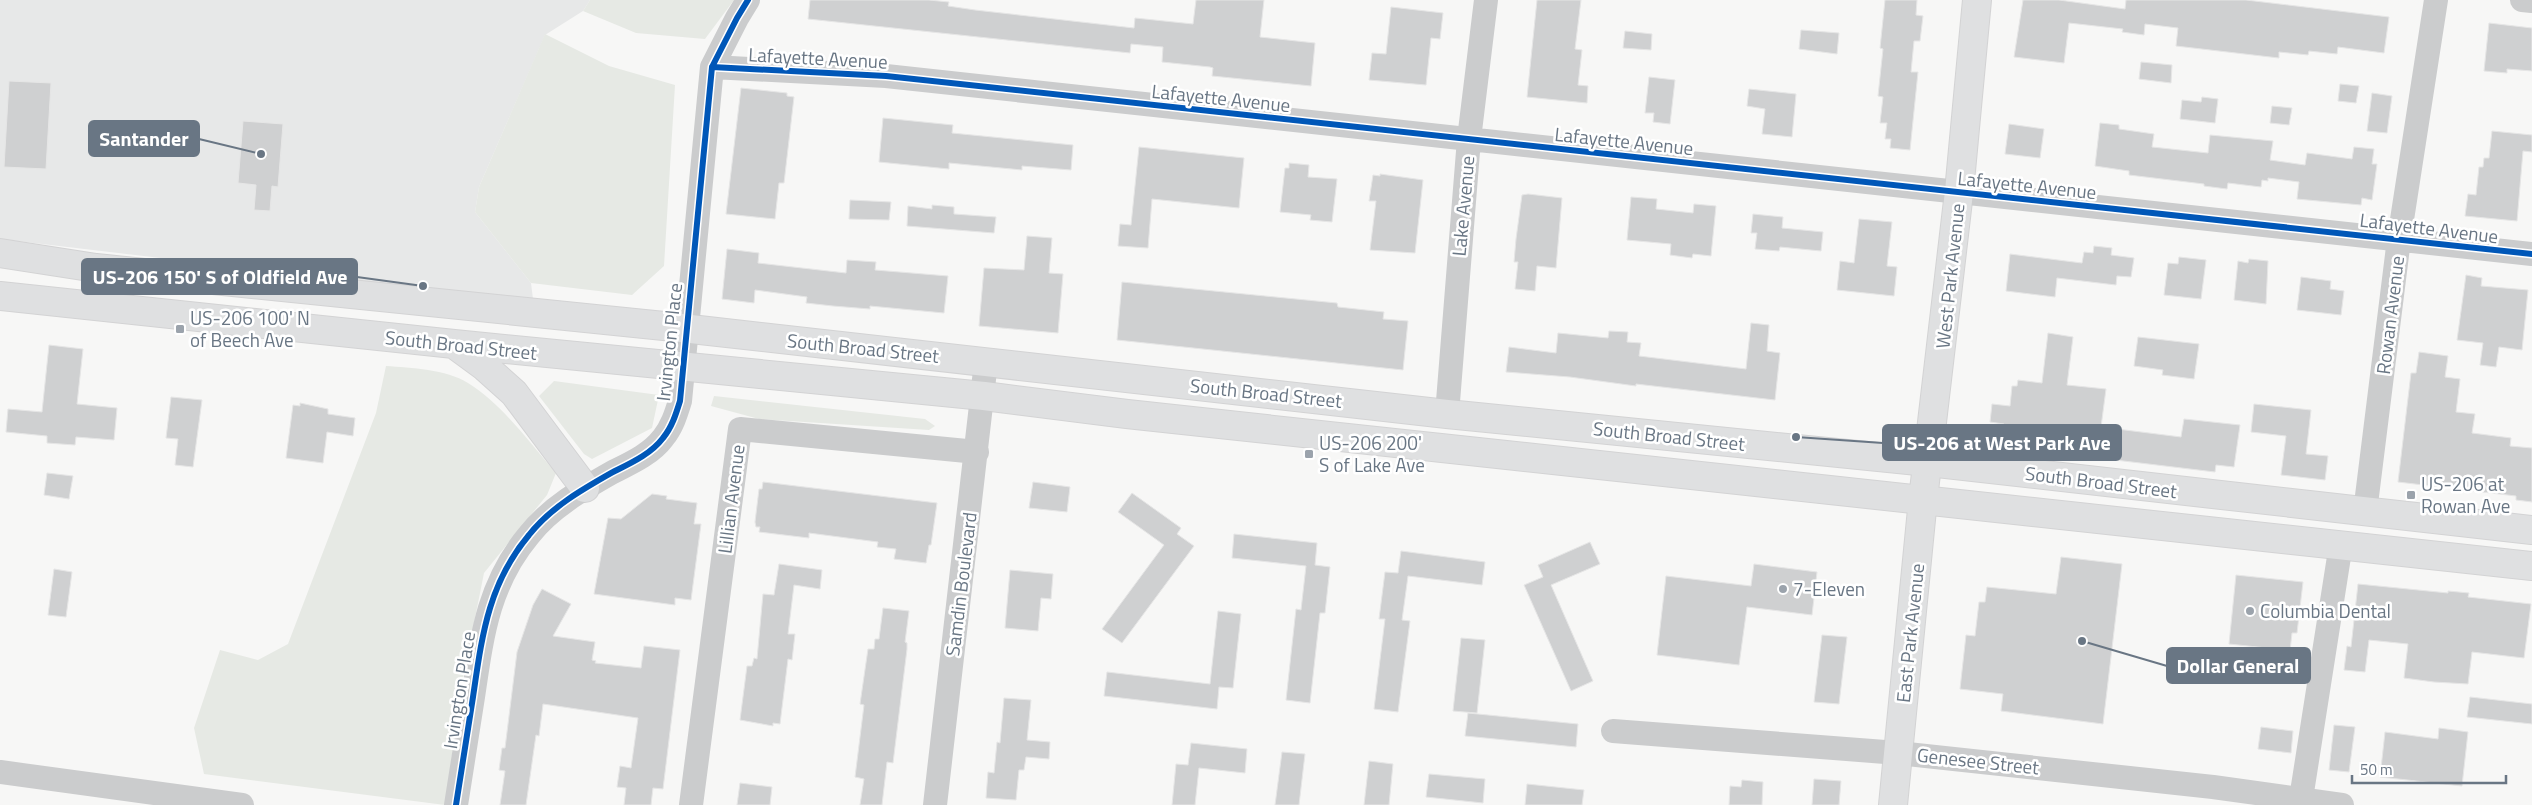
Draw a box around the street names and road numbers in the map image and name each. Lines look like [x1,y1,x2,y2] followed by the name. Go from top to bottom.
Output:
[748,39,888,76] street label: Lafayette Avenue
[1150,76,1292,119] street label: Lafayette Avenue
[1553,119,1695,162] street label: Lafayette Avenue
[1444,155,1481,257] street label: Lake Avenue
[1956,163,2098,206] street label: Lafayette Avenue
[1927,202,1972,350] street label: West Park Avenue
[2358,205,2500,250] street label: Lafayette Avenue
[2368,254,2411,376] street label: Rowan Avenue
[648,281,689,402] street label: Irvington Place
[384,322,539,367] street label: South Broad Street
[786,325,941,370] street label: South Broad Street
[1189,370,1344,415] street label: South Broad Street
[1592,413,1747,458] street label: South Broad Street
[709,443,752,555] street label: Lillian Avenue
[2024,458,2179,505] street label: South Broad Street
[937,510,984,658] street label: Samdin Boulevard
[1888,562,1931,704] street label: East Park Avenue
[435,629,482,751] street label: Irvington Place
[1916,740,2041,781] street label: Genesee Street

